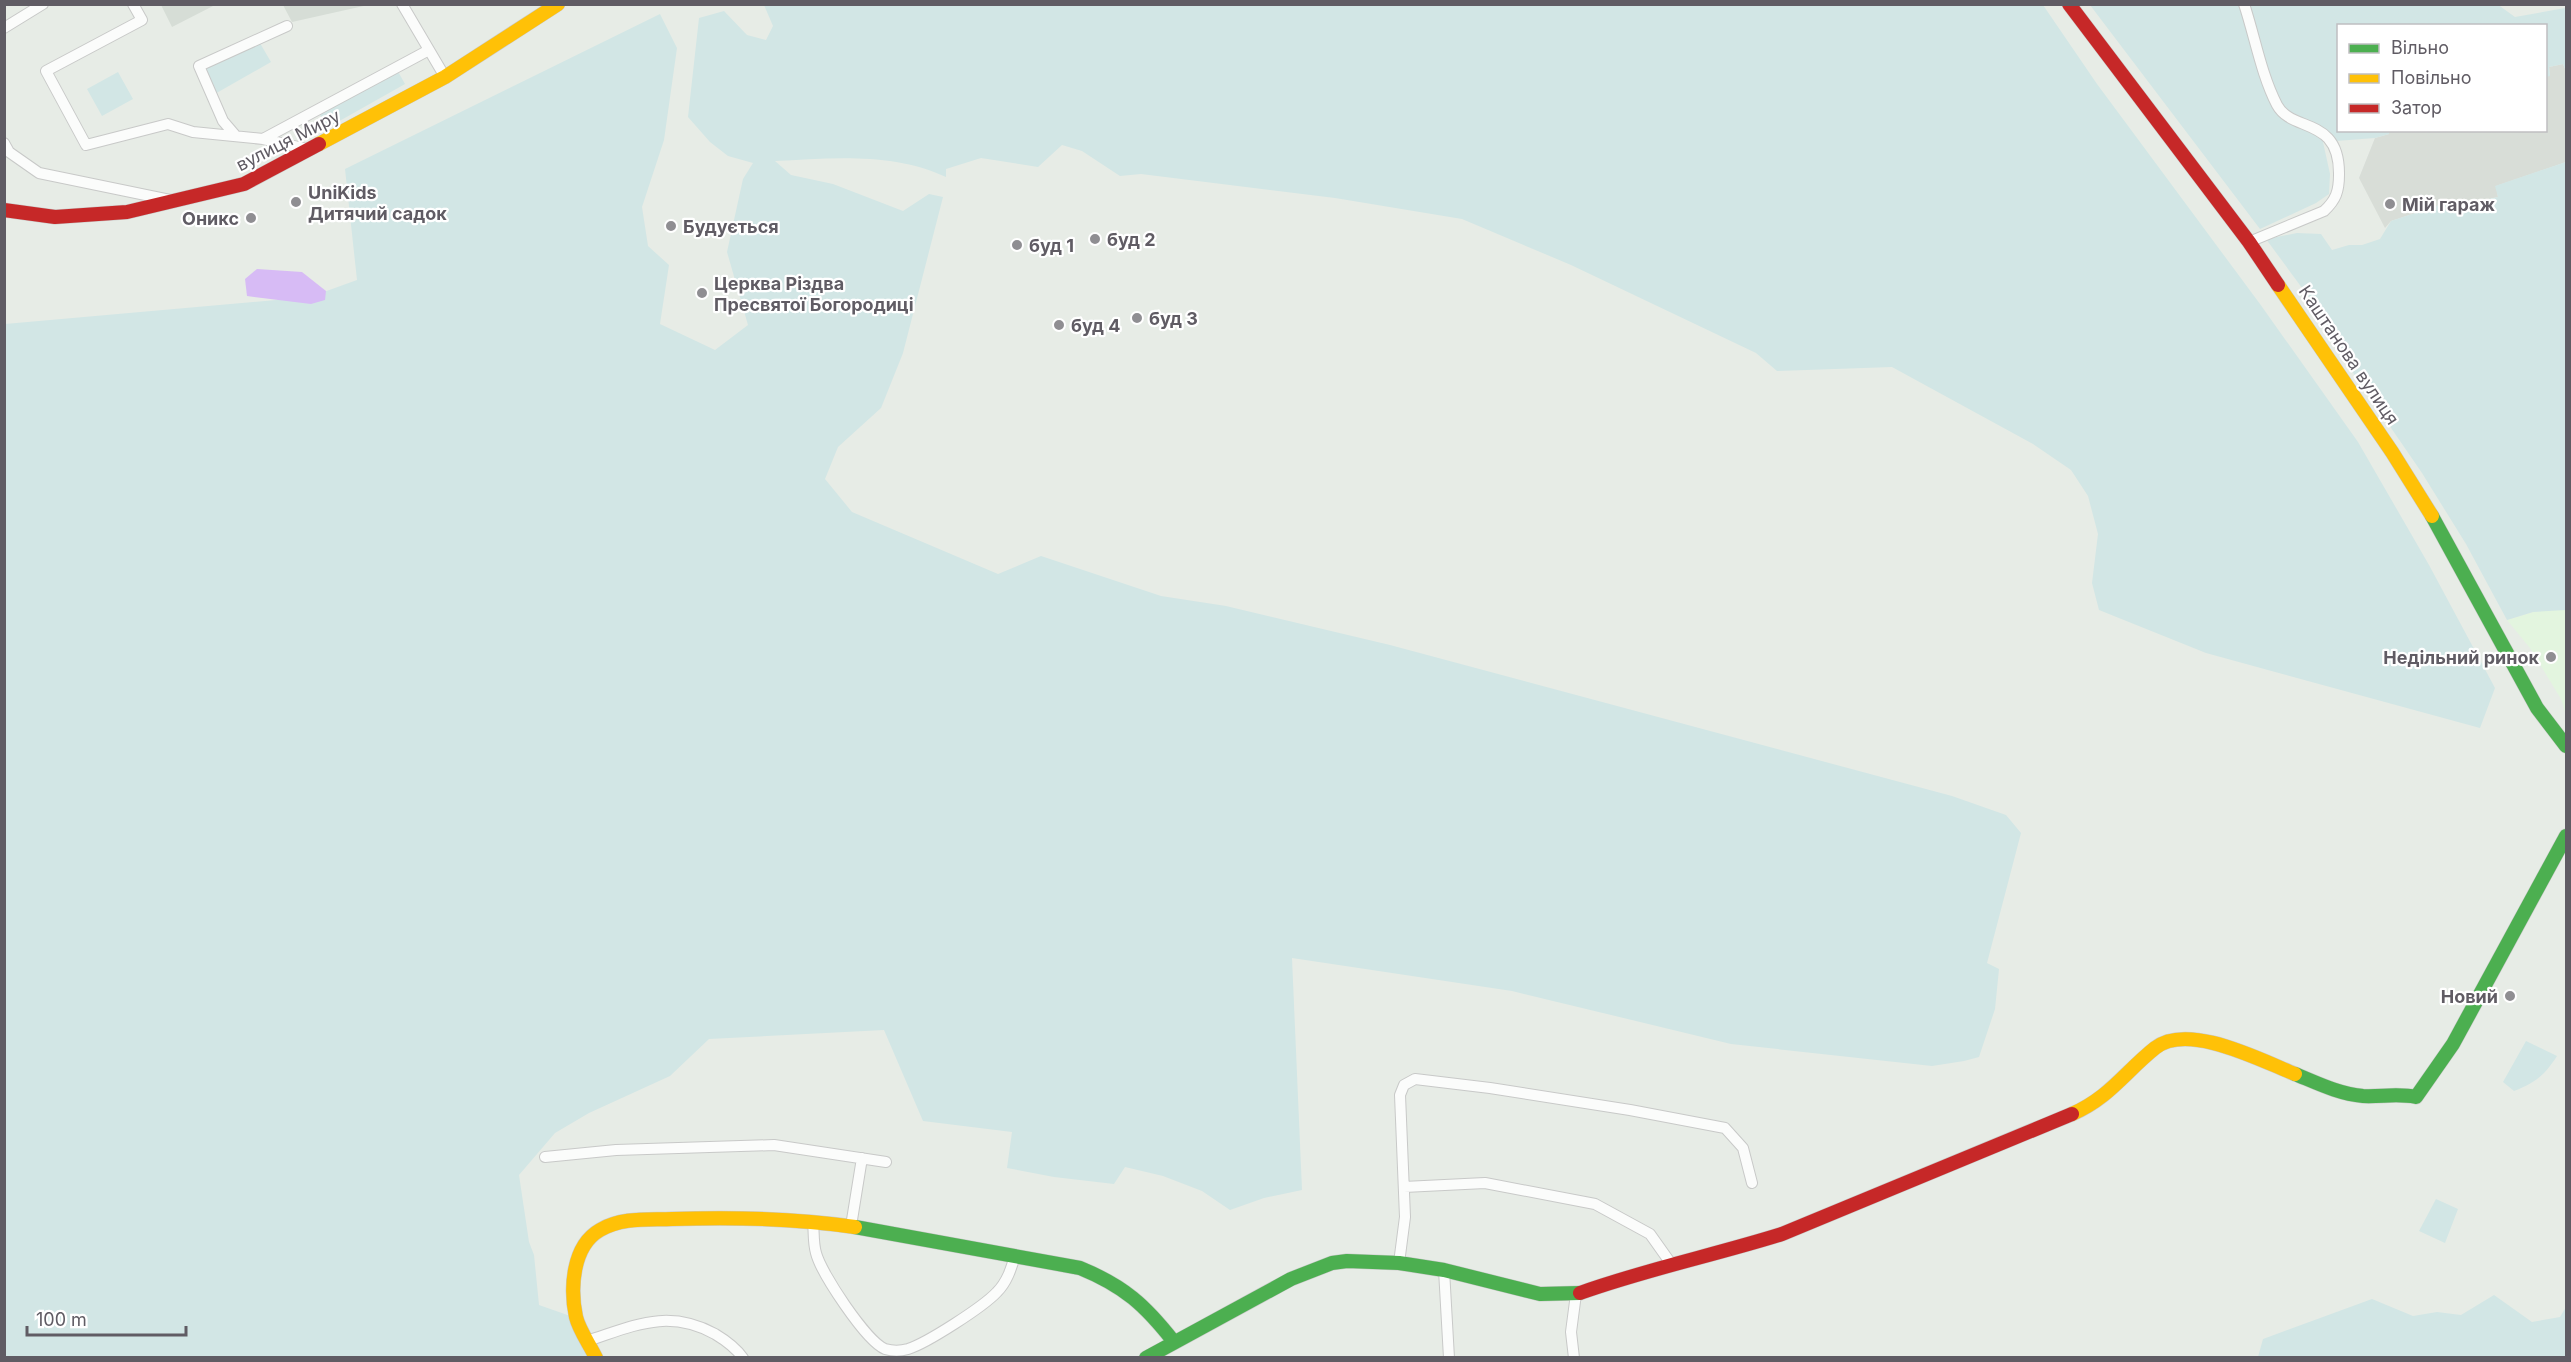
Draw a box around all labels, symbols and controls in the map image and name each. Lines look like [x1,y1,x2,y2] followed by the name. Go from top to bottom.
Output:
[2337,24,2547,132] legend
[2391,37,2449,58] text: Вільно
[2391,67,2472,88] text: Повільно
[2391,97,2442,118] text: Затор
[232,105,344,175] street label: вулиця Миру
[308,182,447,224] place label: UniKids Дитячий садок
[2402,194,2495,215] place label: Мій гараж
[289,195,303,209] marker: UniKids Дитячий садок
[2383,197,2397,211] marker: Мій гараж
[182,208,239,229] place label: Оникс
[244,211,258,225] marker: Оникс
[683,216,779,237] place label: Будується
[664,219,678,233] marker: Будується
[1107,229,1156,250] place label: буд 2
[1088,232,1102,246] marker: буд 2
[1029,235,1074,256] place label: буд 1
[1010,238,1024,252] marker: буд 1
[714,273,914,315] place label: Церква Різдва Пресвятої Богородиці
[2295,281,2403,429] street label: Каштанова вулиця
[695,286,709,300] marker: Церква Різдва Пресвятої Богородиці
[1149,308,1198,329] place label: буд 3
[1130,311,1144,325] marker: буд 3
[1071,315,1121,336] place label: буд 4
[1052,318,1066,332] marker: буд 4
[2383,647,2540,668] place label: Недільний ринок
[2544,650,2558,664] marker: Недільний ринок
[2441,986,2498,1007] place label: Новий
[2503,989,2517,1003] marker: Новий
[27,1299,186,1337] scale bar
[36,1309,87,1330] text: 100 m

